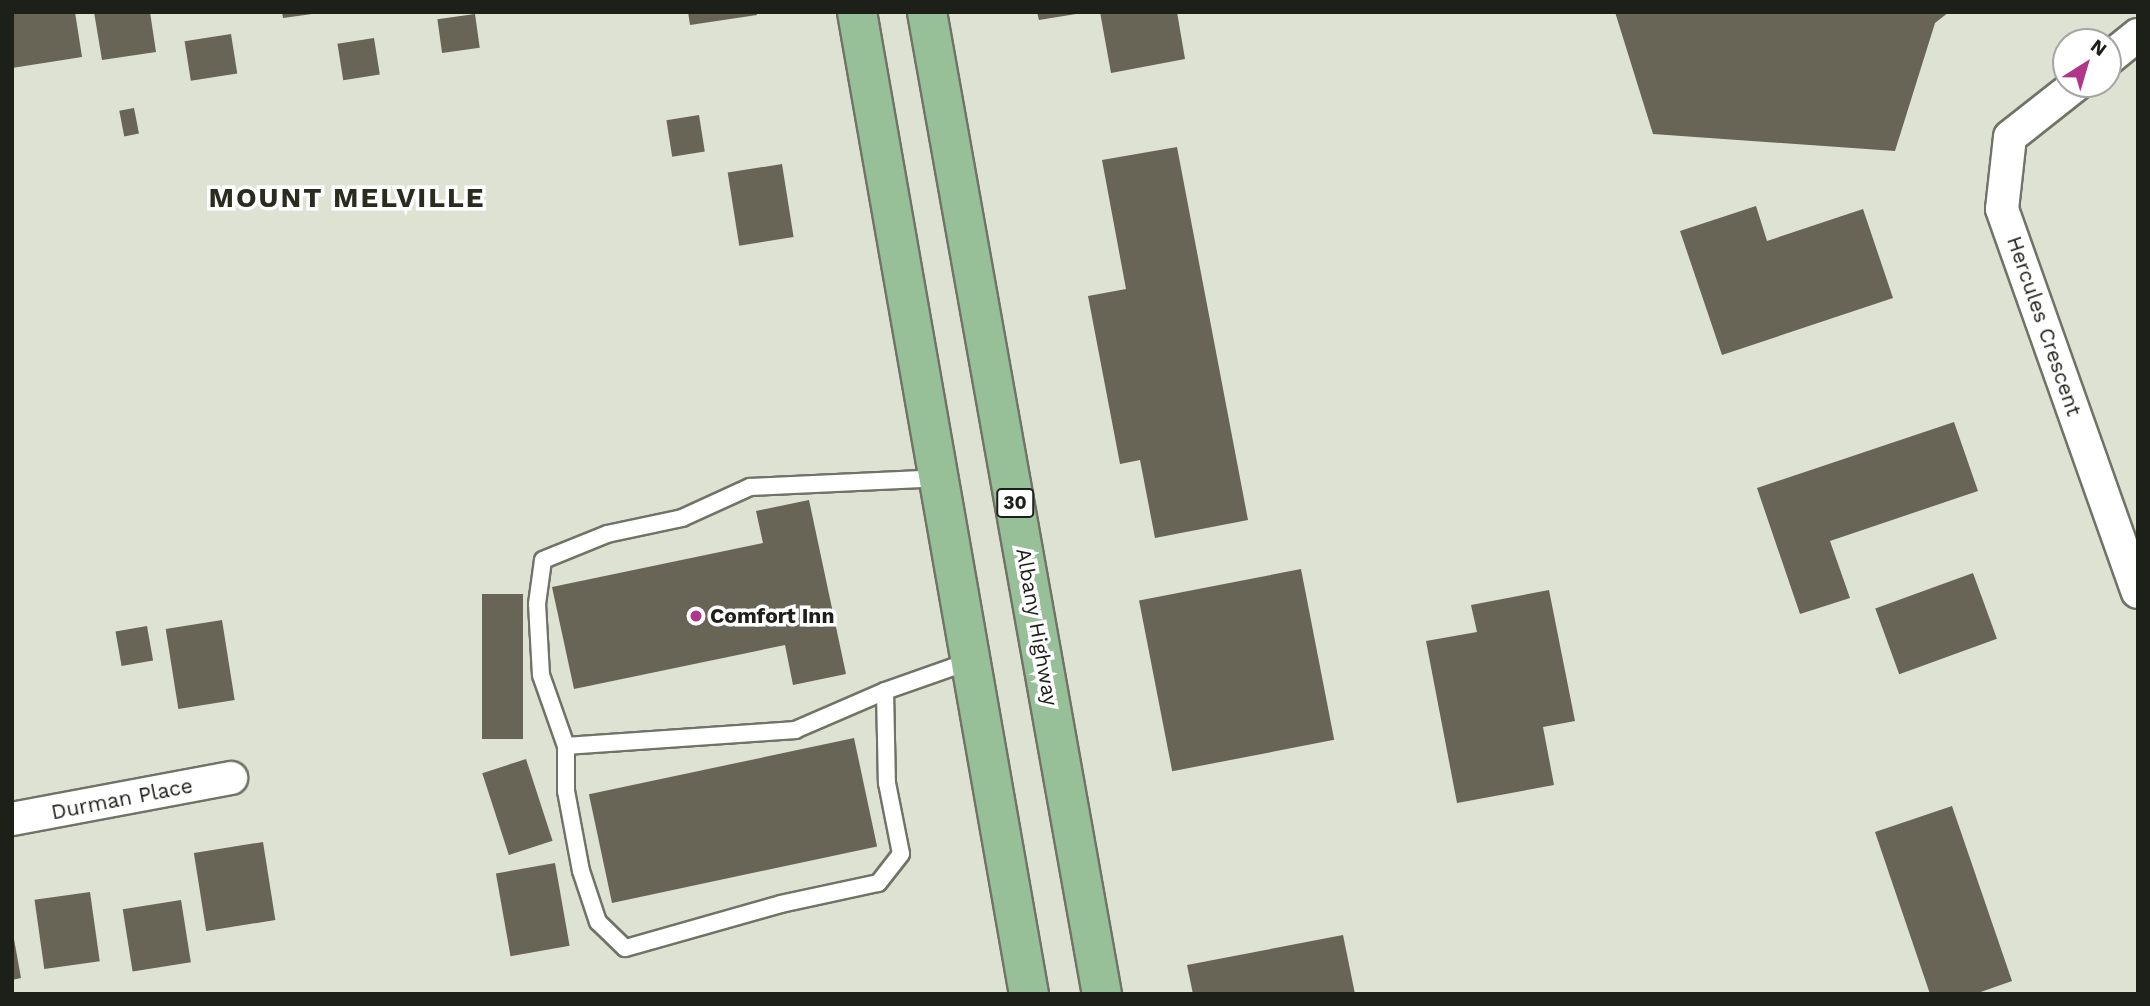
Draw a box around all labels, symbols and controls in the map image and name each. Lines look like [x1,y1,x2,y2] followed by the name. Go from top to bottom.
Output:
[2052,28,2122,98] north arrow
[2086,34,2111,61] text: N
[210,181,484,215] district label: MOUNT MELVILLE
[2001,233,2087,419] street label: Hercules Crescent
[996,488,1034,518] road number: 30
[1011,546,1063,708] street label: Albany Highway
[710,603,834,629] place label: Comfort Inn
[688,608,704,624] marker: Comfort Inn
[49,773,195,825] street label: Durman Place

